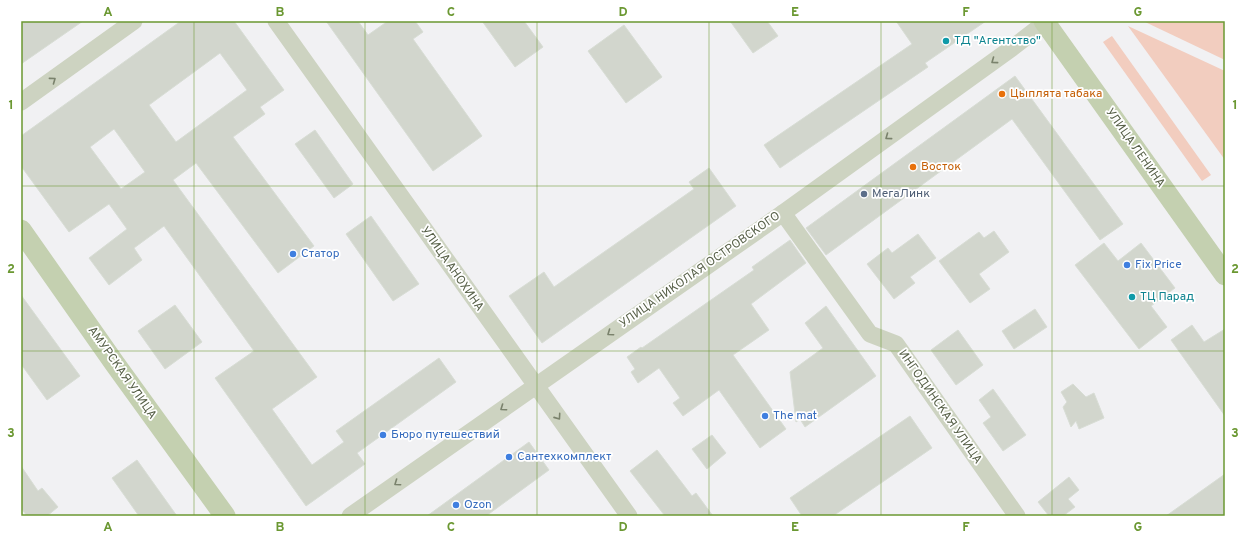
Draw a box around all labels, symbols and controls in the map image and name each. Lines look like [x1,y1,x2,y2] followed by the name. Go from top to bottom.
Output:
[103,5,113,21] text: A
[276,5,285,21] text: B
[447,5,455,21] text: C
[618,5,628,21] text: D
[791,5,799,21] text: E
[962,5,970,21] text: F
[1134,5,1143,21] text: G
[954,33,1041,49] place label: ТД "Агентство"
[941,36,951,46] marker: ТД "Агентство"
[991,57,998,64] one-way arrow
[48,78,55,85] one-way arrow
[1010,86,1102,102] place label: Цыплята табака
[997,89,1007,99] marker: Цыплята табака
[8,98,14,114] text: 1
[1232,98,1238,114] text: 1
[1102,105,1168,191] street label: УЛИЦА ЛЕНИНА
[885,132,892,140] one-way arrow
[921,159,961,175] place label: Восток
[908,162,918,172] marker: Восток
[872,186,930,202] place label: МегаЛинк
[859,189,869,199] marker: МегаЛинк
[617,208,783,332] street label: УЛИЦА НИКОЛАЯ ОСТРОВСКОГО
[417,223,487,315] street label: УЛИЦА АНОХИНА
[301,246,340,262] place label: Статор
[288,249,298,259] marker: Статор
[1135,257,1182,273] place label: Fix Price
[1122,260,1132,270] marker: Fix Price
[7,262,15,278] text: 2
[1231,262,1239,278] text: 2
[1140,289,1194,305] place label: ТЦ Парад
[1127,292,1137,302] marker: ТЦ Парад
[84,323,160,423] street label: АМУРСКАЯ УЛИЦА
[607,328,614,336] one-way arrow
[894,347,986,467] street label: ИНГОДИНСКАЯ УЛИЦА
[501,403,508,410] one-way arrow
[773,408,817,424] place label: The mat
[760,411,770,421] marker: The mat
[553,413,560,420] one-way arrow
[7,426,15,442] text: 3
[1231,426,1239,442] text: 3
[391,427,500,443] place label: Бюро путешествий
[378,430,388,440] marker: Бюро путешествий
[517,449,612,465] place label: Сантехкомплект
[504,452,514,462] marker: Сантехкомплект
[395,478,402,485] one-way arrow
[464,497,492,513] place label: Ozon
[451,500,461,510] marker: Ozon
[103,520,113,536] text: A
[276,520,285,536] text: B
[447,520,455,536] text: C
[618,520,628,536] text: D
[791,520,799,536] text: E
[962,520,970,536] text: F
[1134,520,1143,536] text: G

